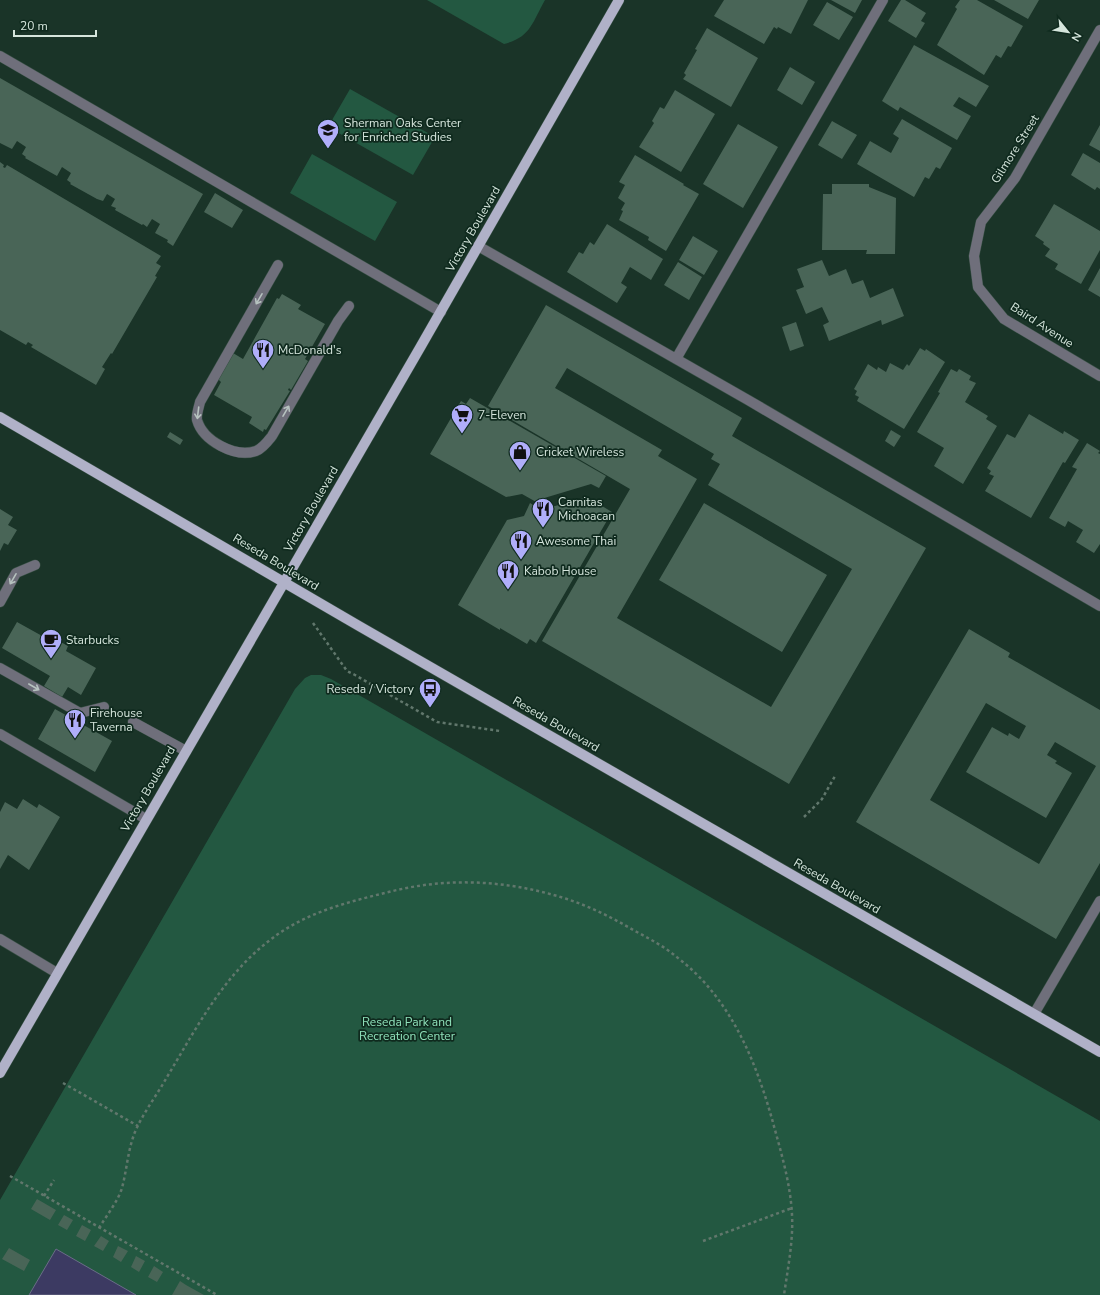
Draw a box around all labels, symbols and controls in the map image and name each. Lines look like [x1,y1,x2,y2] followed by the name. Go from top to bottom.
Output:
[14,12,96,38] scale bar
[1048,12,1088,52] north arrow
[20,18,48,34] text: 20 m
[1068,29,1085,44] text: N
[987,111,1043,186] street label: Gilmore Street
[344,115,462,145] place label: Sherman Oaks Center for Enriched Studies
[315,117,341,150] school or university icon: Sherman Oaks Center for Enriched Studies
[441,183,504,276] street label: Victory Boulevard
[254,293,262,305] one-way arrow
[1007,299,1077,351] street label: Baird Avenue
[250,337,276,370] restaurant icon: McDonald's
[278,342,342,358] place label: McDonald's
[449,402,475,435] supermarket icon: 7-Eleven
[283,405,291,417] one-way arrow
[194,406,202,419] one-way arrow
[478,407,526,423] place label: 7-Eleven
[507,439,533,472] shop icon: Cricket Wireless
[536,444,624,460] place label: Cricket Wireless
[279,463,342,556] street label: Victory Boulevard
[558,494,615,524] place label: Carnitas Michoacan
[530,496,556,529] restaurant icon: Carnitas Michoacan
[508,528,534,561] restaurant icon: Awesome Thai
[230,530,322,594] street label: Reseda Boulevard
[536,533,616,549] place label: Awesome Thai
[495,558,521,591] restaurant icon: Kabob House
[524,563,596,579] place label: Kabob House
[9,573,17,585] one-way arrow
[38,627,64,660] cafe icon: Starbucks
[66,632,119,648] place label: Starbucks
[417,676,443,709] bus stop icon: Reseda / Victory
[326,681,415,697] place label: Reseda / Victory
[28,683,40,691] one-way arrow
[510,693,602,755] street label: Reseda Boulevard
[90,705,142,735] place label: Firehouse Taverna
[62,707,88,740] restaurant icon: Firehouse Taverna
[116,743,179,836] street label: Victory Boulevard
[791,855,883,917] street label: Reseda Boulevard
[359,1014,456,1044] park label: Reseda Park and Recreation Center

